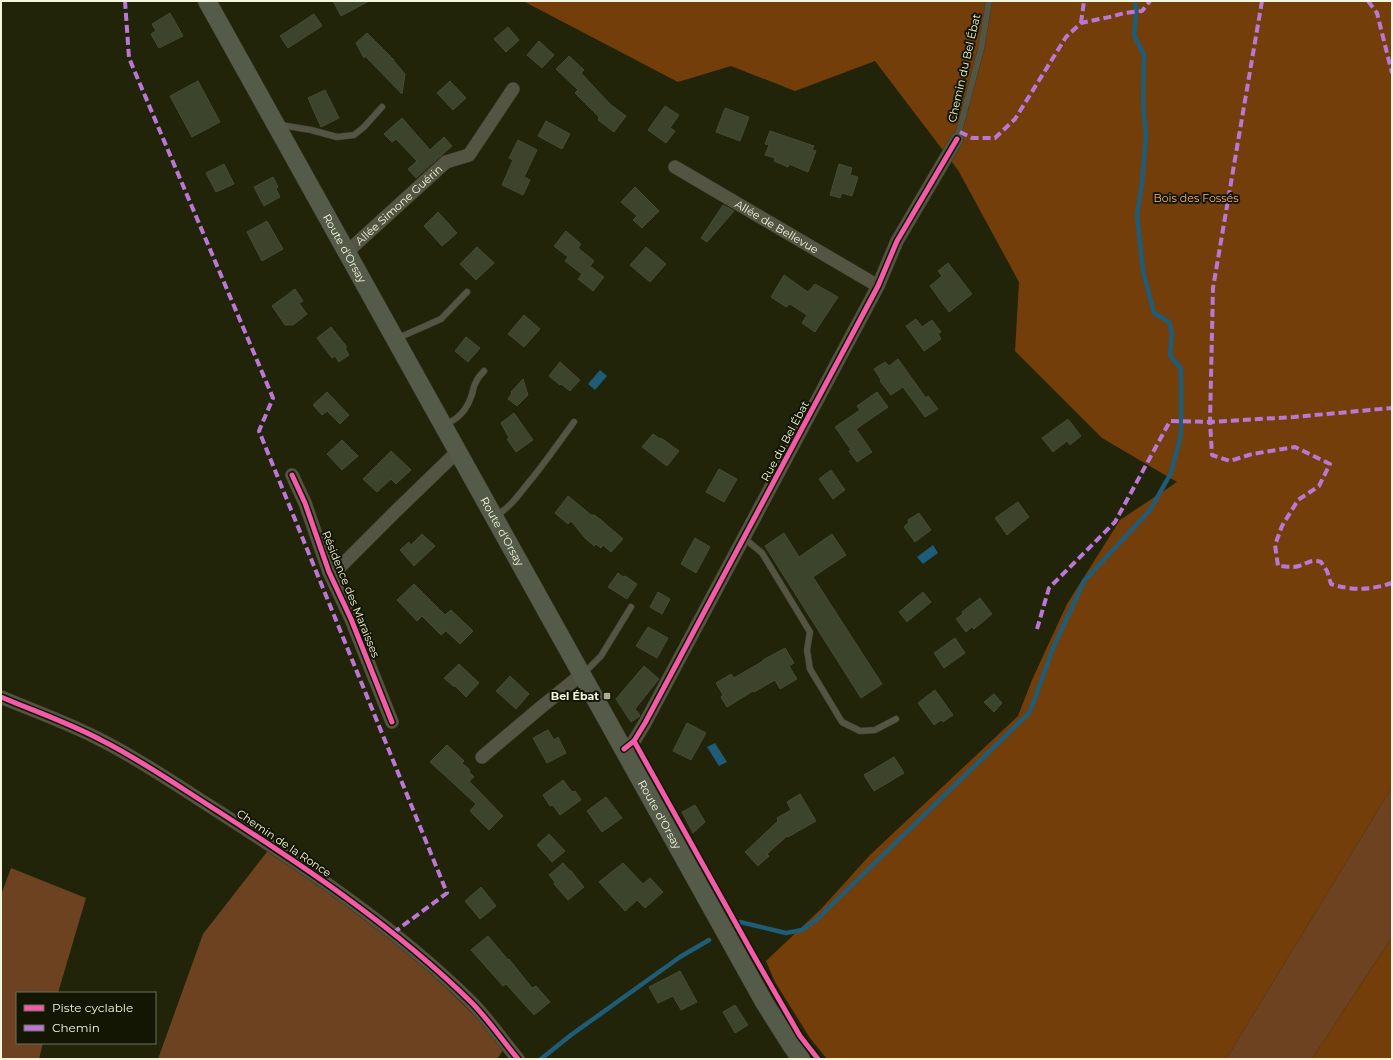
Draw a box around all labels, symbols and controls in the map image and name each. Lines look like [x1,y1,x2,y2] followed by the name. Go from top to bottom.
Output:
[945,12,983,124] street label: Chemin du Bel Ébat
[352,162,445,248] street label: Allée Simone Guérin
[1153,191,1239,205] park label: Bois des Fossés
[732,197,821,257] street label: Allée de Bellevue
[320,211,369,285] street label: Route d'Orsay
[758,398,812,484] street label: Rue du Bel Ébat
[477,494,527,568] street label: Route d'Orsay
[319,529,383,660] street label: Résidence des Maraisses
[551,689,599,703] place label: Bel Ébat
[602,691,612,701] marker: Bel Ébat
[635,778,684,852] street label: Route d'Orsay
[234,806,334,880] street label: Chemin de la Ronce
[16,992,156,1044] legend
[52,1000,133,1015] text: Piste cyclable
[52,1020,100,1035] text: Chemin

